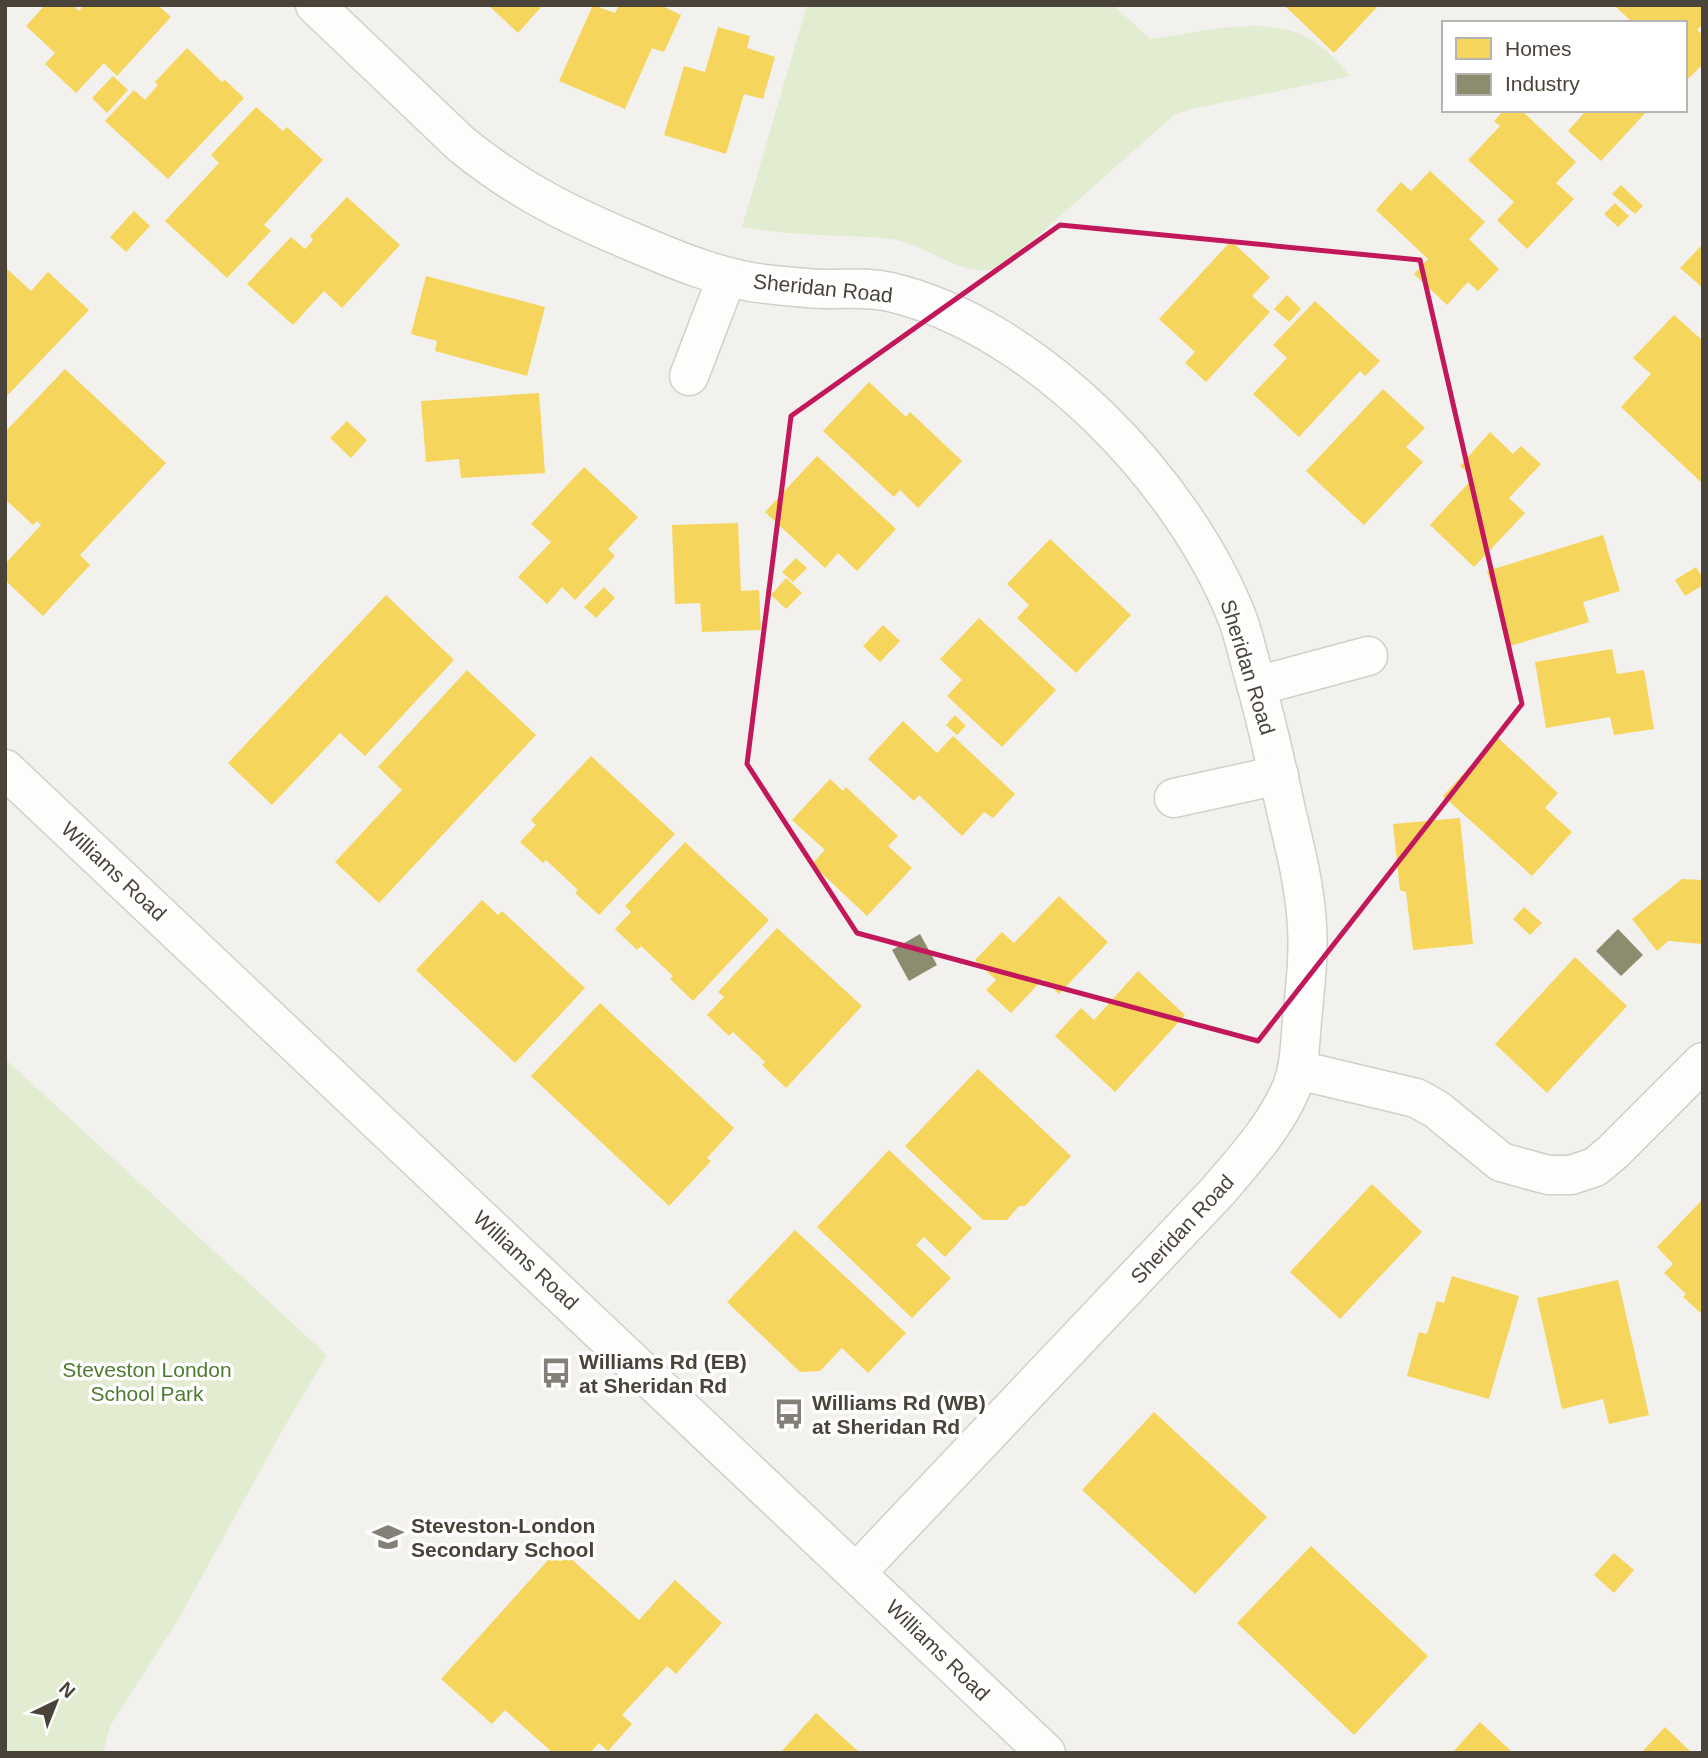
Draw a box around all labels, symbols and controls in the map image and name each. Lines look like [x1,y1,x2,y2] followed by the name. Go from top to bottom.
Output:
[1442,21,1687,112] legend
[1505,37,1572,60] text: Homes
[1505,72,1580,95] text: Industry
[752,269,894,307] street label: Sheridan Road
[1217,597,1279,737] street label: Sheridan Road
[57,817,171,925] street label: Williams Road
[1126,1170,1238,1288] street label: Sheridan Road
[469,1206,583,1314] street label: Williams Road
[579,1350,747,1397] place label: Williams Rd (EB) at Sheridan Rd
[539,1356,573,1390] bus stop icon: Williams Rd (EB) at Sheridan Rd
[62,1358,232,1405] park label: Steveston London School Park
[812,1391,986,1438] place label: Williams Rd (WB) at Sheridan Rd
[772,1397,806,1431] bus stop icon: Williams Rd (WB) at Sheridan Rd
[411,1514,595,1561] place label: Steveston-London Secondary School
[371,1520,405,1554] school or university icon: Steveston-London Secondary School
[882,1595,994,1705] street label: Williams Road
[21,1667,91,1737] north arrow
[55,1678,79,1702] text: N

